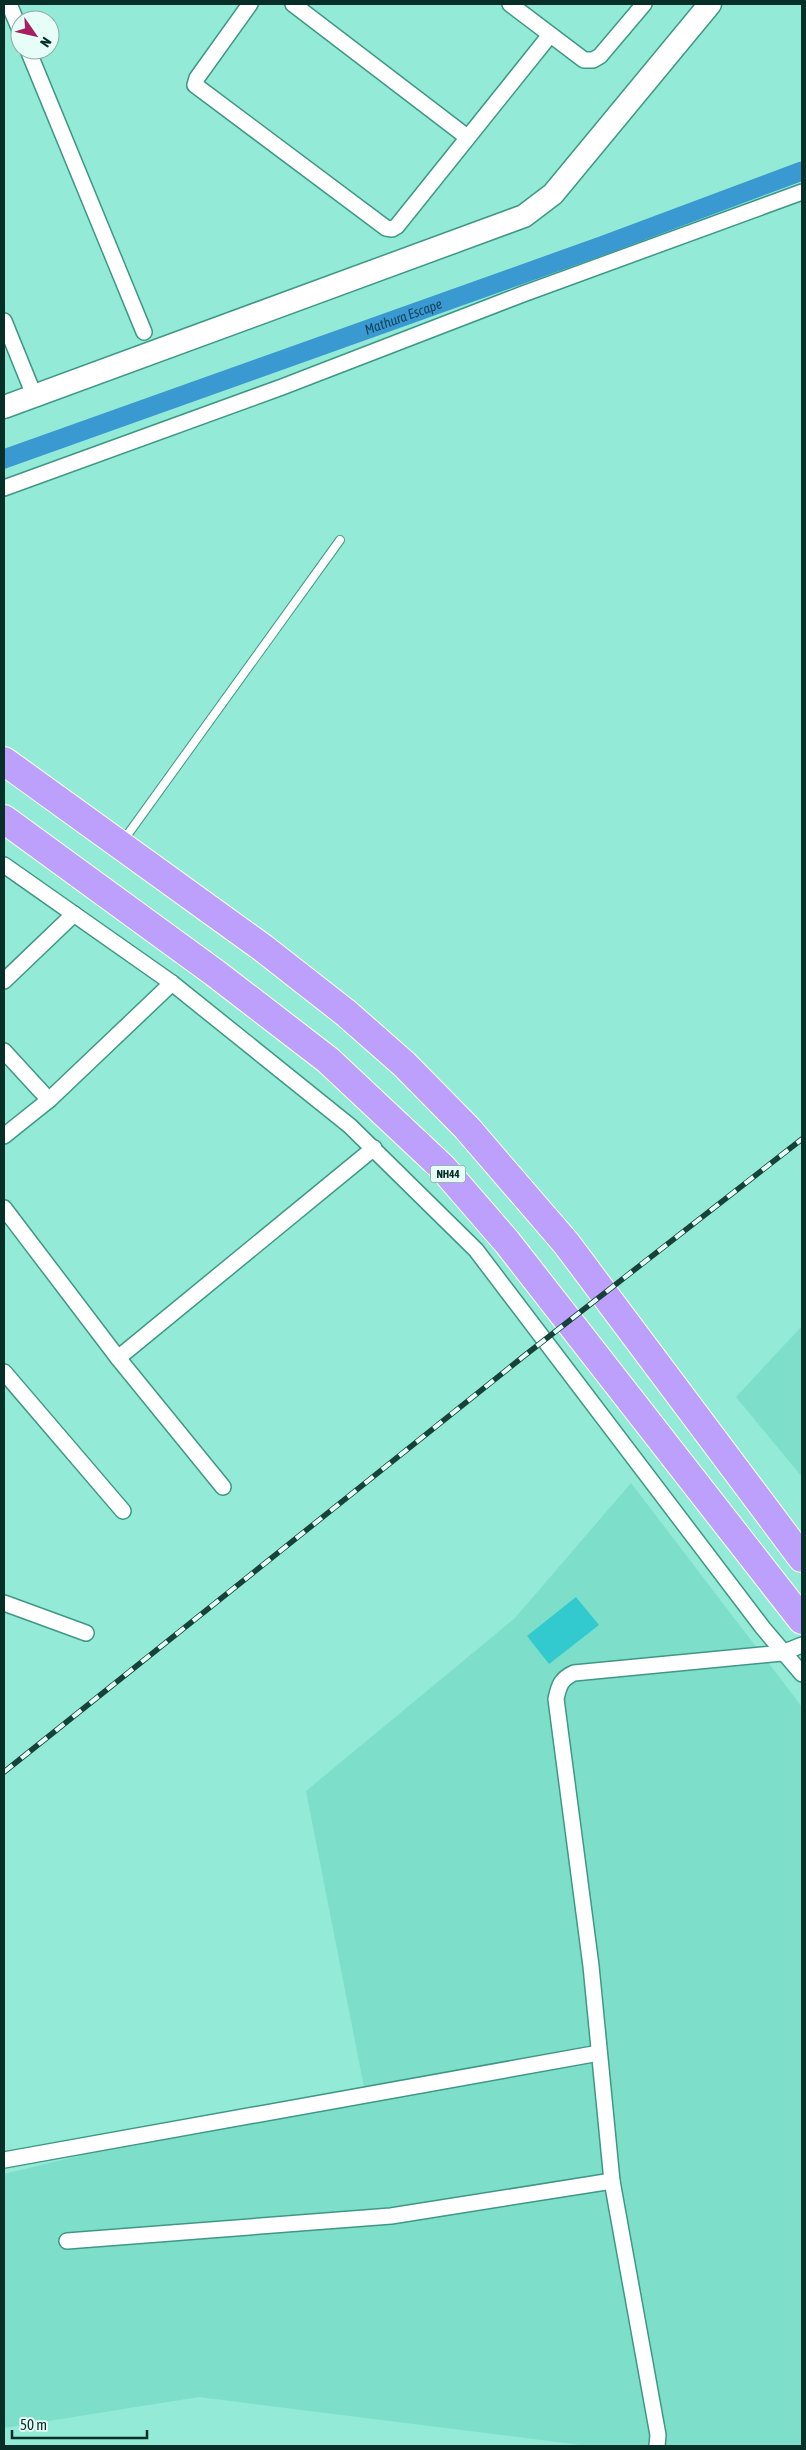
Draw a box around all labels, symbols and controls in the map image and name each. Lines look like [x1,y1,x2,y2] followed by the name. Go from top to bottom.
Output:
[10,10,60,60] north arrow
[37,34,55,50] text: N
[362,295,444,338] water label: Mathura Escape
[430,1166,466,1182] road number: NH44
[12,2408,148,2440] scale bar
[20,2416,47,2433] text: 50 m

